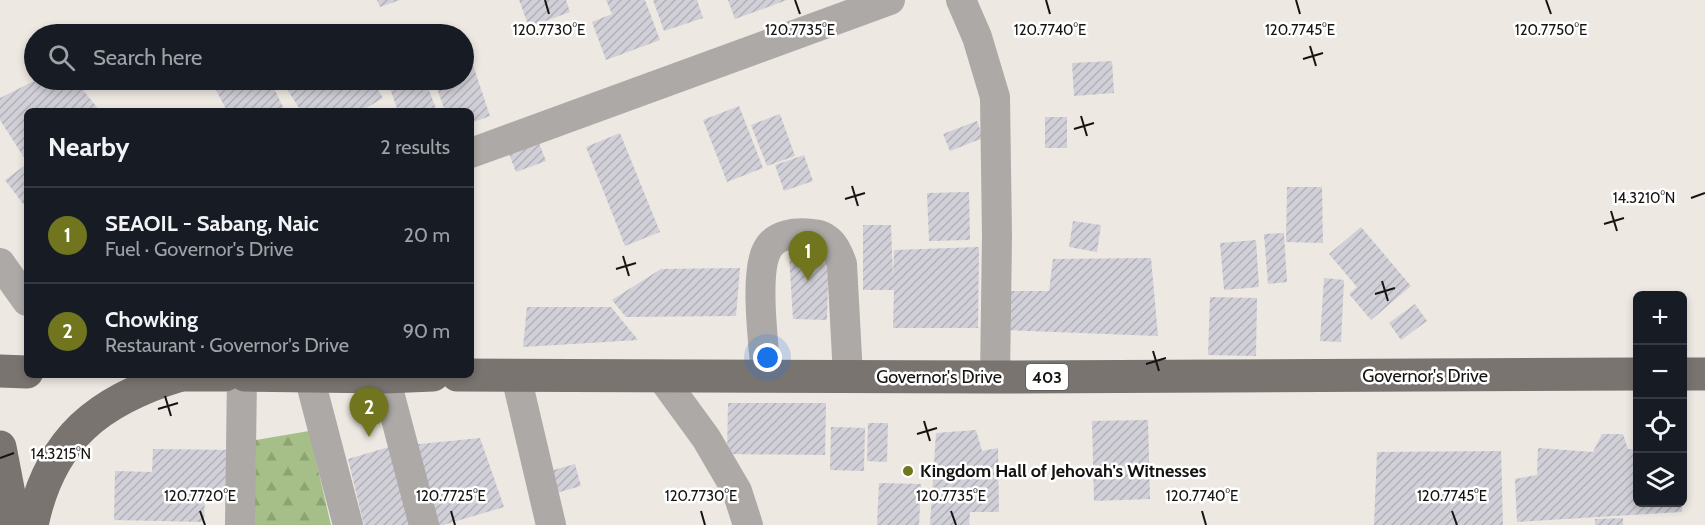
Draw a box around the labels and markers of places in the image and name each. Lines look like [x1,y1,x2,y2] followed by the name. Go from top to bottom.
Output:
[788,232,828,281] pin: 1
[350,388,388,437] pin: 2
[920,460,1207,482] place label: Kingdom Hall of Jehovah's Witnesses
[901,464,915,478] marker: Kingdom Hall of Jehovah's Witnesses

